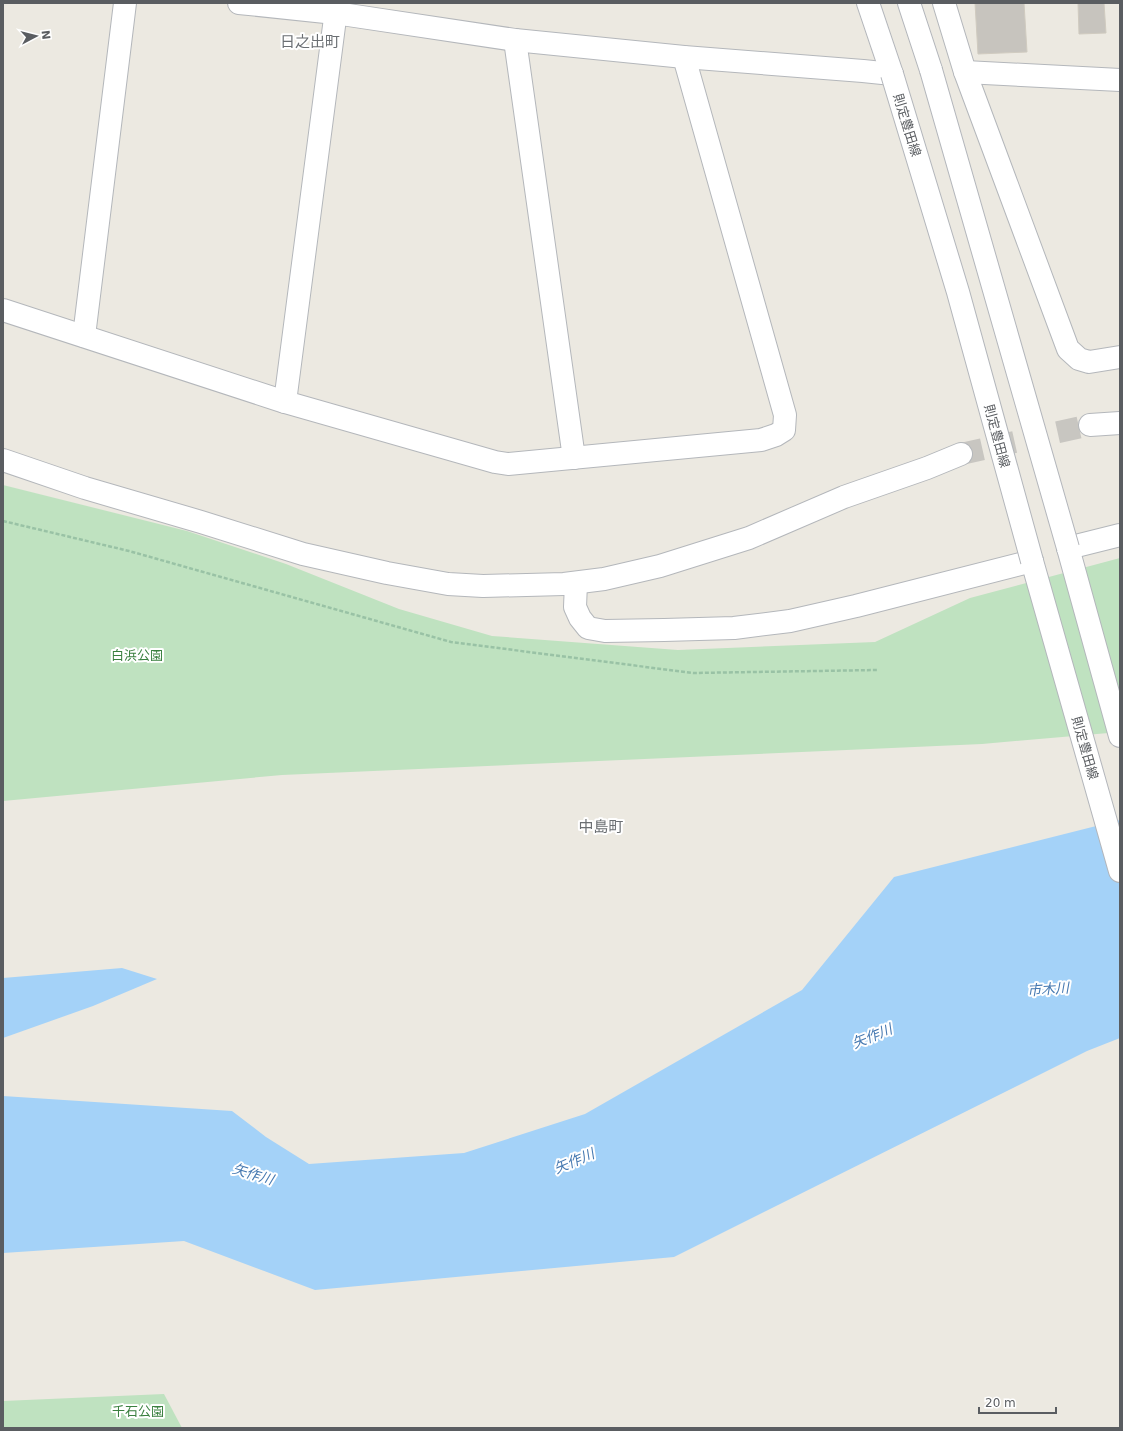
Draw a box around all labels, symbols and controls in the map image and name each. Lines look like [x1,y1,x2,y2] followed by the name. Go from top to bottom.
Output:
[16,16,56,56] north arrow
[38,29,52,40] text: N
[280,33,340,51] district label: 日之出町
[890,92,924,158] street label: 則定豊田線
[981,403,1013,469] street label: 則定豊田線
[111,648,163,663] park label: 白浜公園
[1069,715,1101,781] street label: 則定豊田線
[578,818,624,836] district label: 中島町
[1026,979,1072,998] water label: 市木川
[850,1020,896,1051] water label: 矢作川
[552,1145,598,1177] water label: 矢作川
[231,1160,277,1188] water label: 矢作川
[979,1389,1056,1415] scale bar
[985,1396,1016,1410] text: 20 m
[112,1404,164,1419] park label: 千石公園

